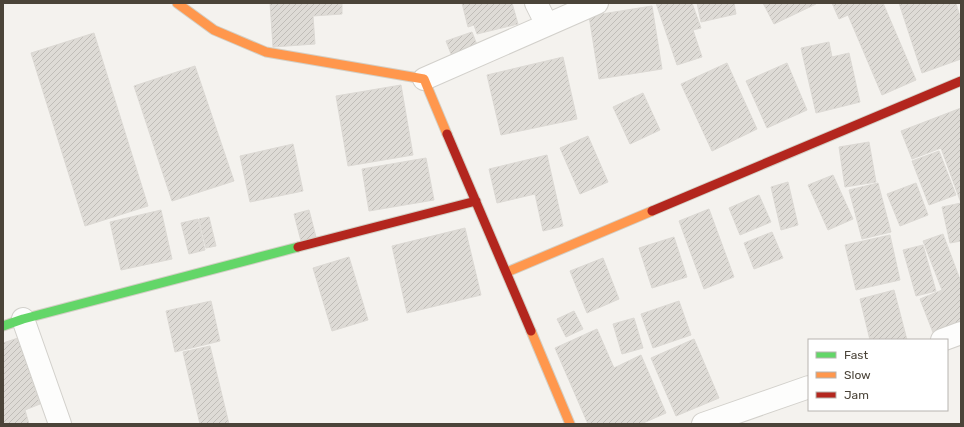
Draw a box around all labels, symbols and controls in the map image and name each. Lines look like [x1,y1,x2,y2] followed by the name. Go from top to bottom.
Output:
[808,339,948,411] legend
[844,348,868,362] text: Fast
[844,368,871,382] text: Slow
[844,388,869,402] text: Jam

